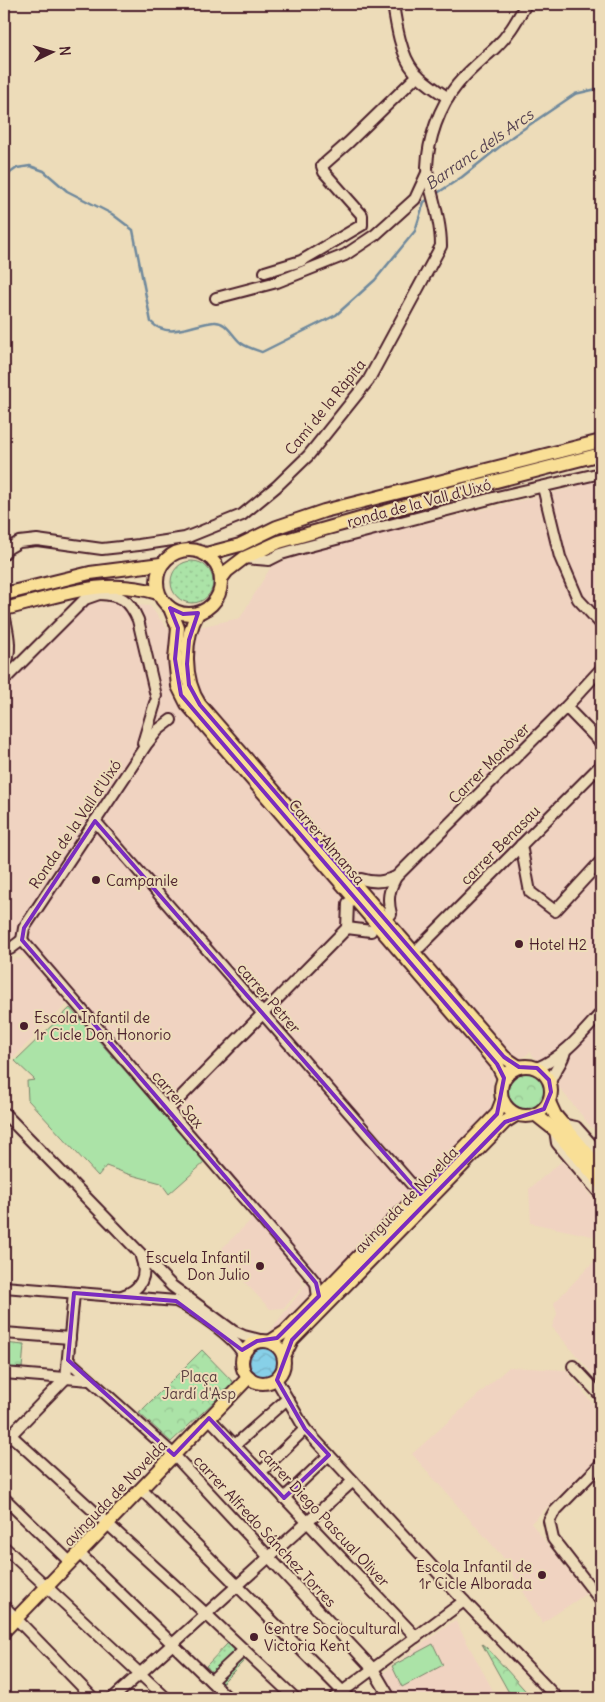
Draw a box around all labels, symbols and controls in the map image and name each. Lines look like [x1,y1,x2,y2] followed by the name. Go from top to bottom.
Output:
[28,28,78,78] north arrow
[56,45,74,56] text: N
[421,104,538,194] water label: Barranc dels Arcs
[281,355,370,459] street label: Camí de la Ràpita
[345,475,493,531] street label: ronda de la Vall d'Uixó
[444,718,534,808] street label: Carrer Monòver
[25,756,125,892] street label: Ronda de la Vall d'Uixó
[285,796,369,889] street label: Carrer Almansa
[456,801,544,889] street label: carrer Benasau
[106,871,178,890] place label: Campanile
[90,874,102,886] marker: Campanile
[529,935,587,954] place label: Hotel H2
[513,938,525,950] marker: Hotel H2
[233,959,305,1037] street label: carrer Petrer
[34,1008,171,1044] place label: Escola Infantil de 1r Cicle Don Honorio
[18,1020,30,1032] marker: Escola Infantil de 1r Cicle Don Honorio
[148,1066,209,1132] street label: carrer Sax
[350,1142,462,1257] street label: avinguda de Novelda
[146,1248,250,1284] place label: Escuela Infantil Don Julio
[254,1260,266,1272] marker: Escuela Infantil Don Julio
[162,1367,236,1403] park label: Plaça Jardí d'Asp
[59,1435,171,1550] street label: avinguda de Novelda
[254,1443,394,1591] street label: carrer Diego Pascual Oliver
[190,1451,341,1611] street label: carrer Alfredo Sánchez Torres
[416,1557,532,1593] place label: Escola Infantil de 1r Cicle Alborada
[536,1569,548,1581] marker: Escola Infantil de 1r Cicle Alborada
[264,1619,400,1655] place label: Centre Sociocultural Victoria Kent
[248,1631,260,1643] marker: Centre Sociocultural Victoria Kent

